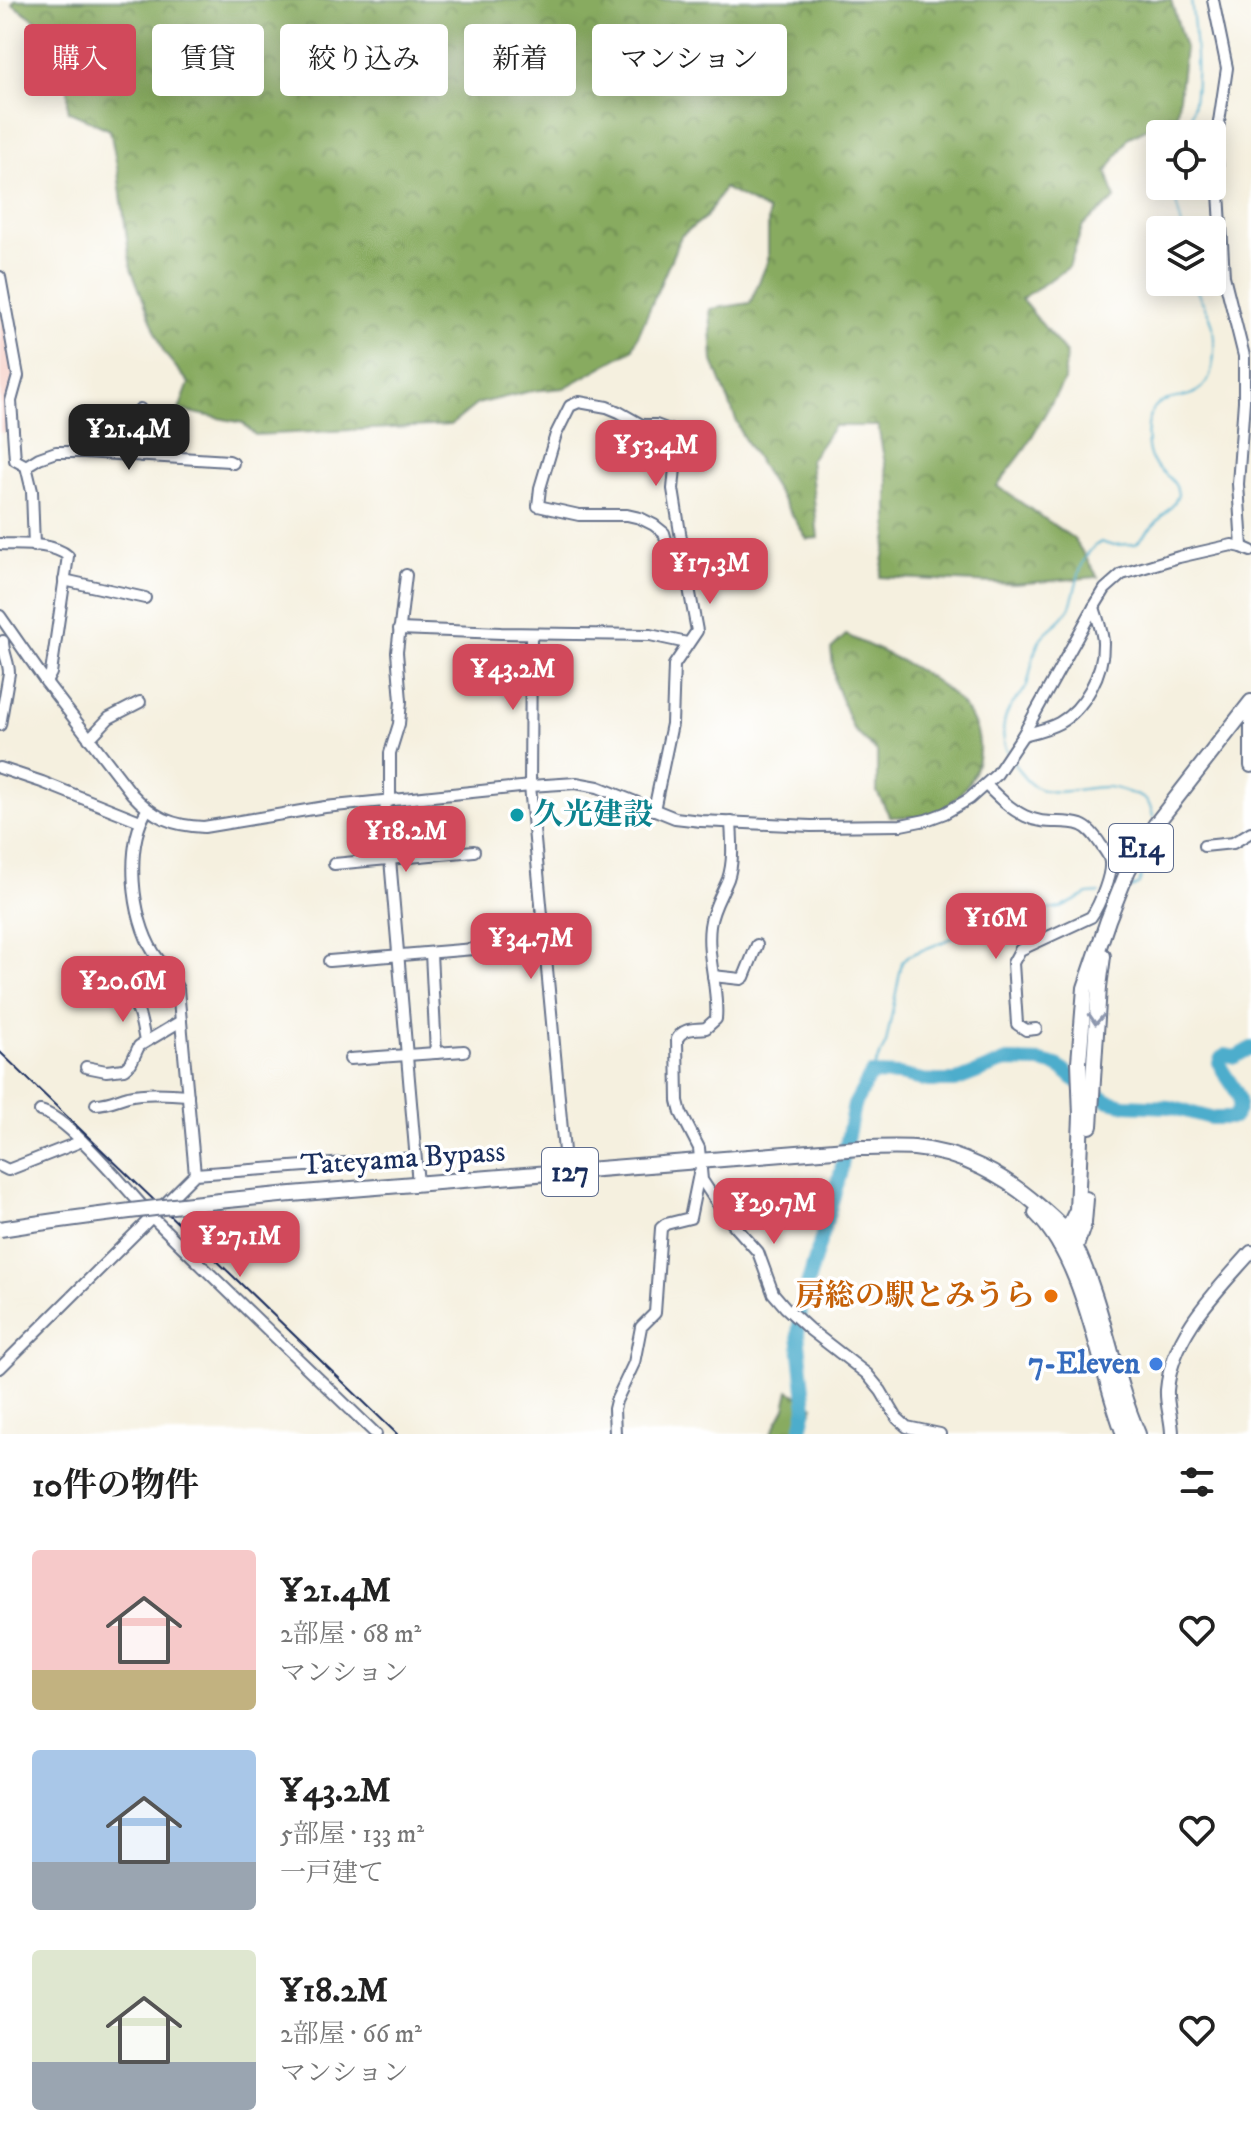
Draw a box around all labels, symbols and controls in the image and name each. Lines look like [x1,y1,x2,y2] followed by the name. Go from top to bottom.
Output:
[24,24,136,96] chip: 購入
[152,24,264,96] chip: 賃貸
[280,24,448,96] chip: 絞り込み
[464,24,576,96] chip: 新着
[592,24,787,96] chip: マンション
[1146,120,1226,296] map controls
[1146,120,1226,200] button: locate
[1146,216,1226,296] button: layers
[64,404,194,472] pin: ¥21.4M
[87,413,171,446] text: ¥21.4M
[591,420,721,488] pin: ¥53.4M
[613,429,699,462] text: ¥53.4M
[645,538,775,606] pin: ¥17.3M
[670,547,750,580] text: ¥17.3M
[448,644,578,712] pin: ¥43.2M
[471,653,555,686] text: ¥43.2M
[533,797,653,834] place label: 久光建設
[341,806,471,874] pin: ¥18.2M
[508,806,526,824] marker: 久光建設
[365,815,447,848] text: ¥18.2M
[1109,824,1173,872] road number: E14
[949,893,1043,961] pin: ¥16M
[964,902,1028,935] text: ¥16M
[466,913,596,981] pin: ¥34.7M
[489,922,573,955] text: ¥34.7M
[58,956,188,1024] pin: ¥20.6M
[79,965,167,998] text: ¥20.6M
[1088,1013,1105,1026] one-way arrow
[300,1133,506,1185] street label: Tateyama Bypass
[542,1148,598,1196] road number: 127
[709,1178,839,1246] pin: ¥29.7M
[731,1187,817,1220] text: ¥29.7M
[175,1211,305,1279] pin: ¥27.1M
[199,1220,281,1253] text: ¥27.1M
[795,1278,1035,1315] place label: 房総の駅とみうら
[1042,1287,1060,1305] marker: 房総の駅とみうら
[1028,1346,1140,1383] place label: 7-Eleven
[1147,1355,1165,1373] marker: 7-Eleven
[1175,1460,1219,1504] icon: filters
[32,1465,199,1507] text: 10件の物件
[280,1570,391,1612] text: ¥21.4M
[96,1582,192,1678] icon: home
[1175,1608,1219,1652] icon: heart
[280,1618,421,1651] text: 2部屋 · 68 m²
[280,1657,409,1690] text: マンション
[280,1770,391,1812] text: ¥43.2M
[96,1782,192,1878] icon: home
[1175,1808,1219,1852] icon: heart
[280,1818,424,1851] text: 5部屋 · 133 m²
[280,1857,384,1890] text: 一戸建て
[280,1970,388,2012] text: ¥18.2M
[96,1982,192,2078] icon: home
[1175,2008,1219,2052] icon: heart
[280,2018,422,2051] text: 2部屋 · 66 m²
[280,2057,409,2090] text: マンション

